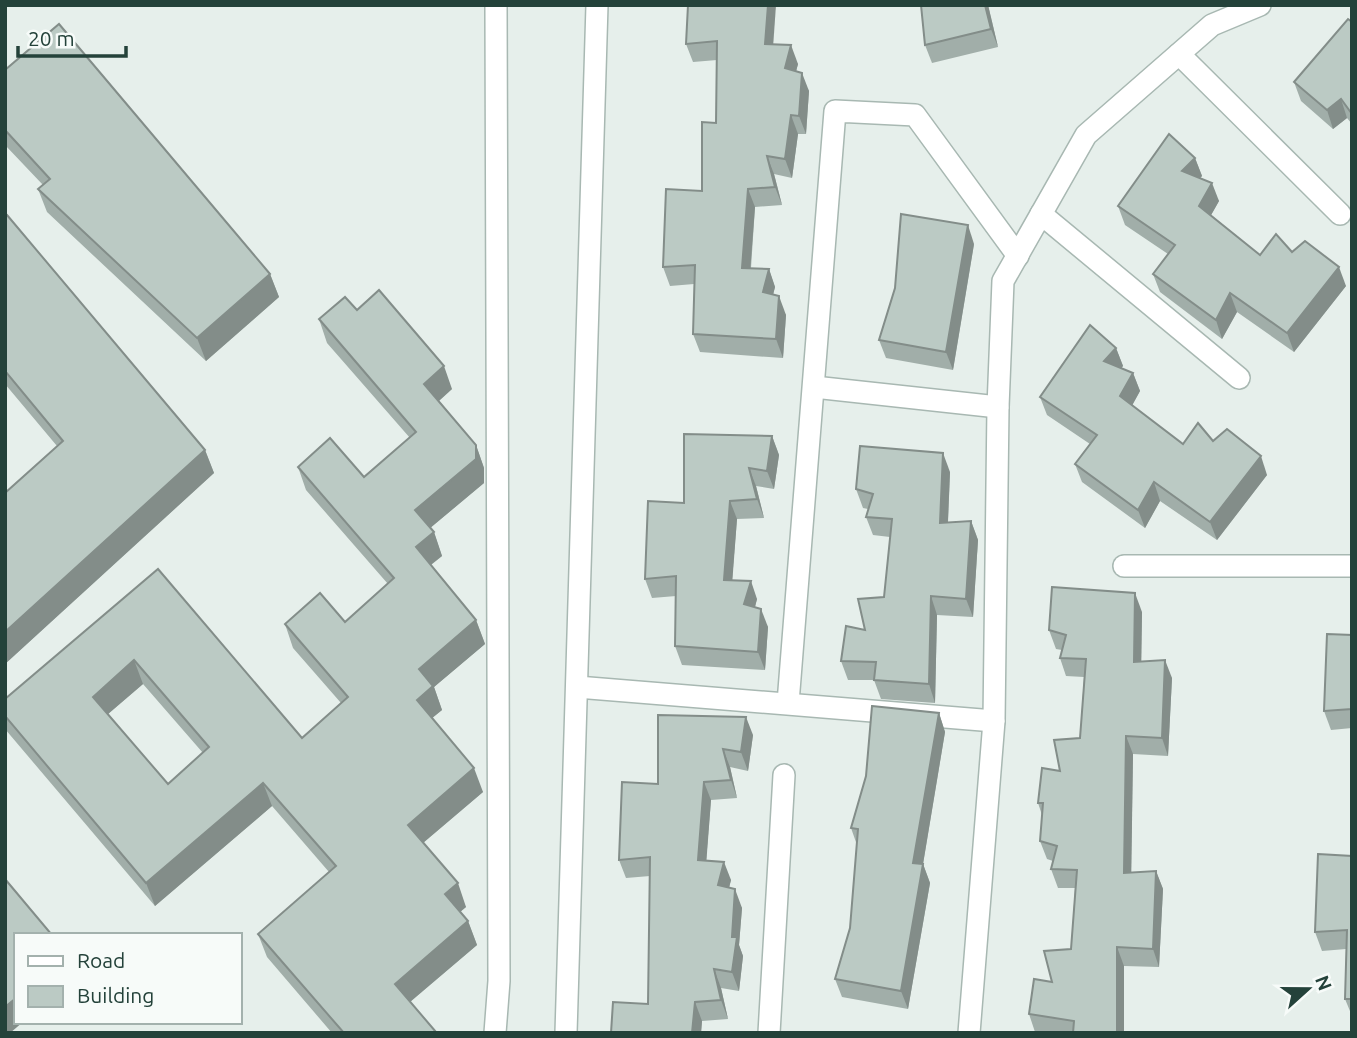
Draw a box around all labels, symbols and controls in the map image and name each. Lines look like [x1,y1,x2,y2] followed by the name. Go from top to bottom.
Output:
[18,14,126,58] scale bar
[28,26,75,50] text: 20 m
[14,933,242,1024] legend
[77,948,125,972] text: Road
[1273,954,1343,1024] north arrow
[1311,972,1337,993] text: N
[77,983,154,1007] text: Building

